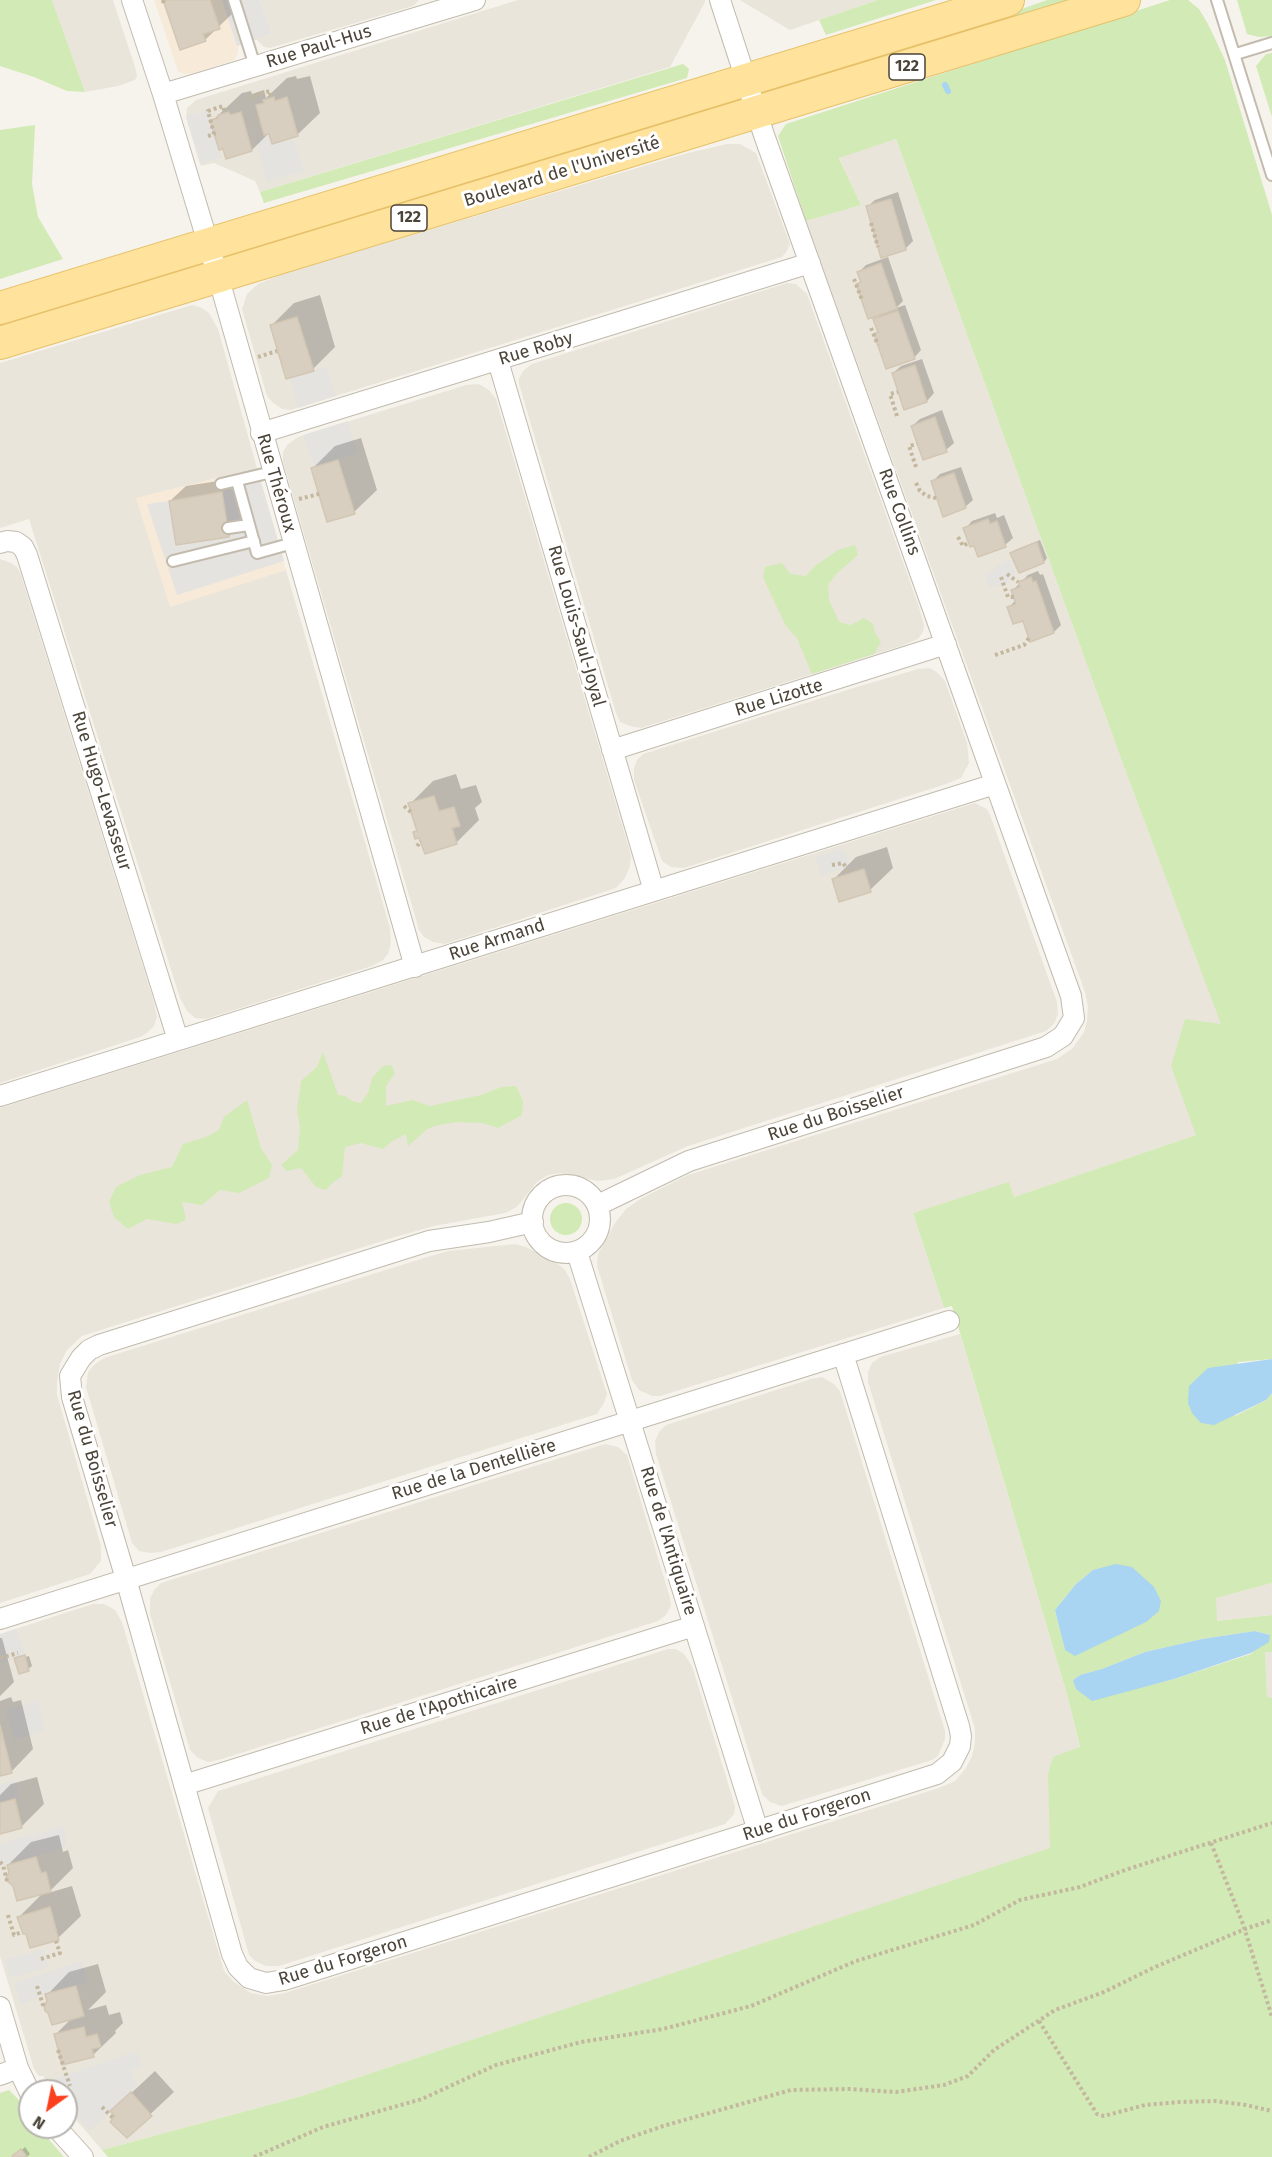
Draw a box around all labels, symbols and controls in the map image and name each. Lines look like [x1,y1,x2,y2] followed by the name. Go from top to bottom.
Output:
[264,21,374,73] street label: Rue Paul-Hus
[889,54,925,80] road number: 122
[461,132,663,212] street label: Boulevard de l'Université
[391,205,427,231] road number: 122
[496,327,576,371] street label: Rue Roby
[252,431,300,535] street label: Rue Théroux
[873,466,925,558] street label: Rue Collins
[543,543,609,709] street label: Rue Louis-Saul-Joyal
[732,674,826,722] street label: Rue Lizotte
[66,709,136,873] street label: Rue Hugo-Levasseur
[446,914,548,966] street label: Rue Armand
[765,1082,907,1146] street label: Rue du Boisselier
[62,1388,122,1530] street label: Rue du Boisselier
[389,1435,559,1505] street label: Rue de la Dentellière
[635,1464,701,1618] street label: Rue de l'Antiquaire
[358,1672,520,1740] street label: Rue de l'Apothicaire
[740,1784,874,1846] street label: Rue du Forgeron
[276,1931,410,1991] street label: Rue du Forgeron
[18,2079,78,2139] north arrow
[29,2112,49,2134] text: N

